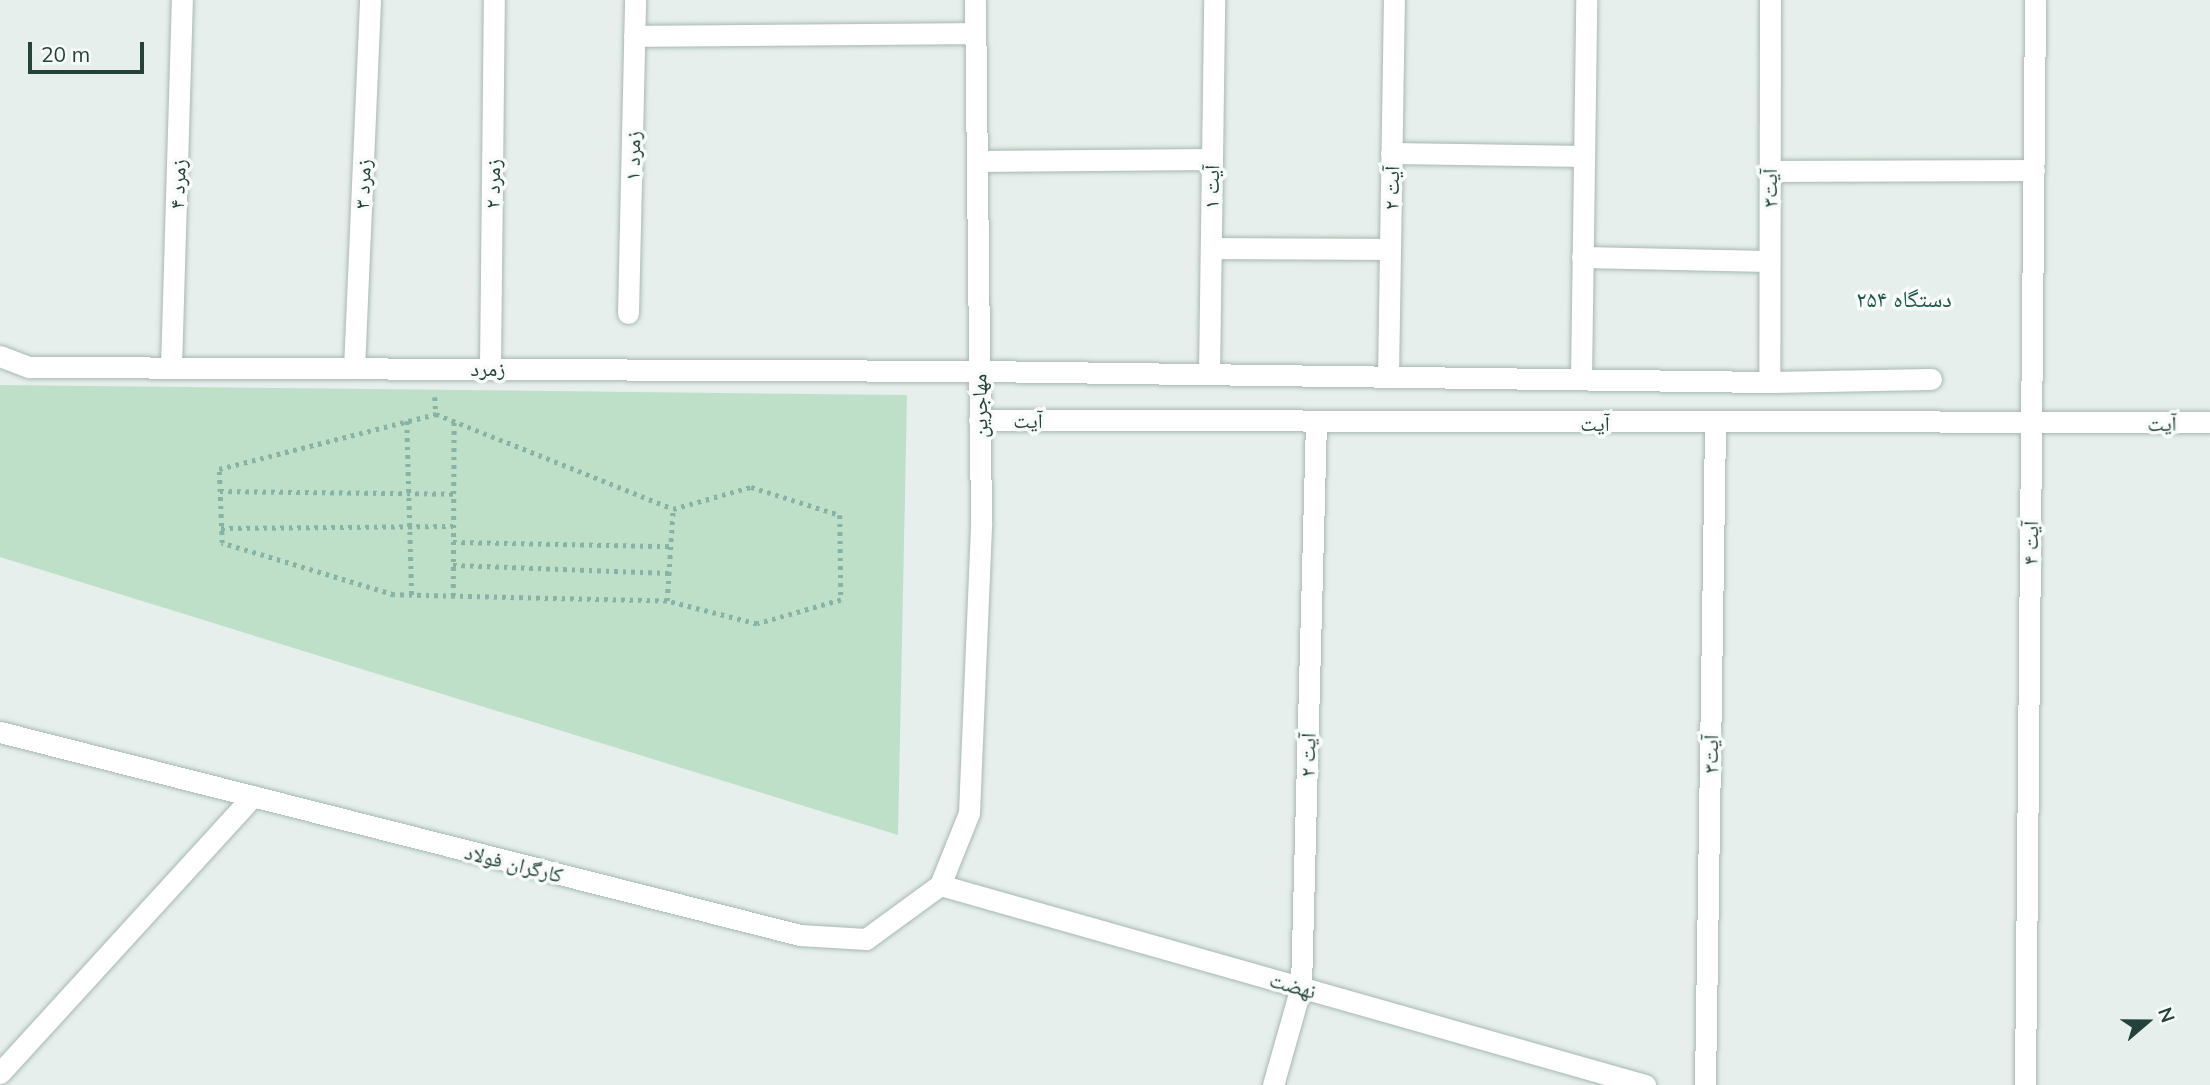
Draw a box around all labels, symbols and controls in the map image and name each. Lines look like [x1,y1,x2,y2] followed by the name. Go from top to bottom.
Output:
[32,28,147,72] scale bar
[41,41,90,67] text: 20 m
[619,131,645,181] street label: زمرد ۱
[164,159,190,209] street label: زمرد ۴
[349,159,375,209] street label: زمرد ۳
[479,159,505,209] street label: زمرد ۲
[1198,165,1224,209] street label: آیت ۱
[1378,166,1404,210] street label: آیت ۲
[1756,169,1782,207] street label: آیت۳
[1856,285,1952,313] district label: ۲۵۴ دستگاه
[471,355,505,381] street label: زمرد
[966,374,992,438] street label: مهاجرین
[1013,407,1043,433] street label: آیت
[1580,410,1610,436] street label: آیت
[2147,410,2177,436] street label: آیت
[2017,521,2043,565] street label: آیت ۴
[1294,732,1320,778] street label: آیت ۲
[1697,734,1723,774] street label: آیت۳
[462,839,566,887] street label: کارگران فولاد
[1267,966,1319,1004] street label: نهضت
[2112,987,2182,1057] north arrow
[2153,1004,2180,1026] text: N

